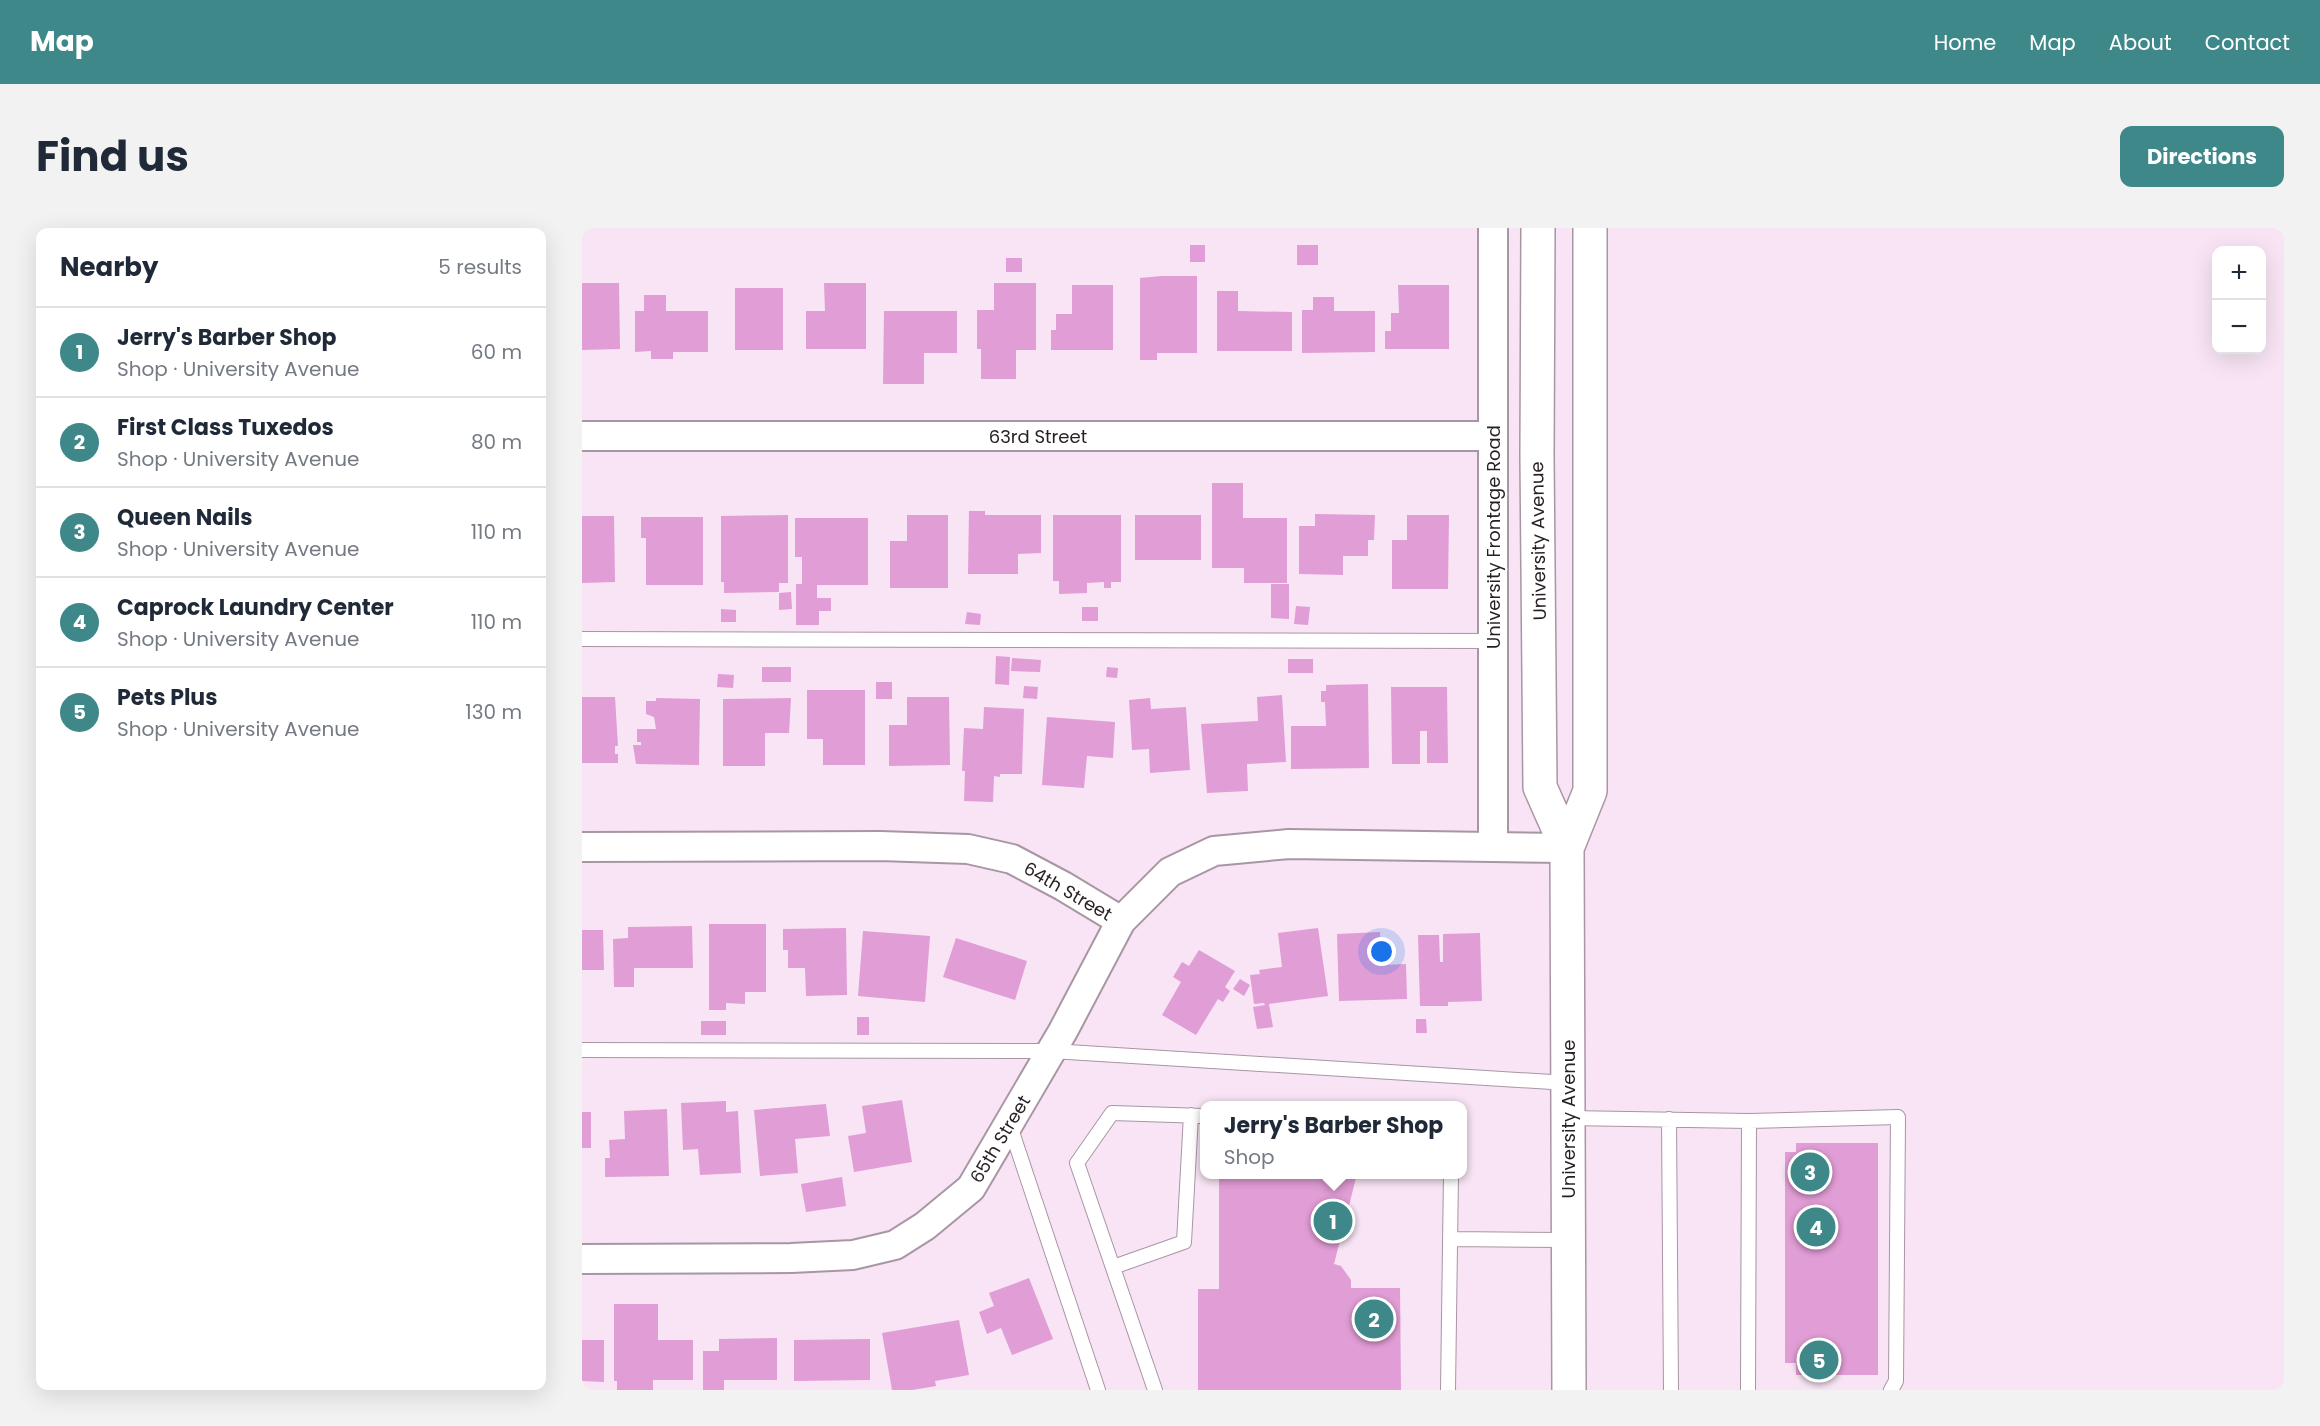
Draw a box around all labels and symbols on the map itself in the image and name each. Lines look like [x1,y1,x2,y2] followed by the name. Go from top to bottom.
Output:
[989,424,1087,449] street label: 63rd Street
[1481,425,1506,649] street label: University Frontage Road
[1524,461,1552,621] street label: University Avenue
[1019,856,1117,926] street label: 64th Street
[1367,937,1396,966] your location
[1556,1040,1581,1198] street label: University Avenue
[964,1090,1036,1188] street label: 65th Street
[1790,1150,1830,1194] pin: 3
[1314,1198,1353,1244] pin: 1
[1796,1204,1836,1250] pin: 4
[1354,1296,1394,1342] pin: 2
[1800,1338,1838,1382] pin: 5

